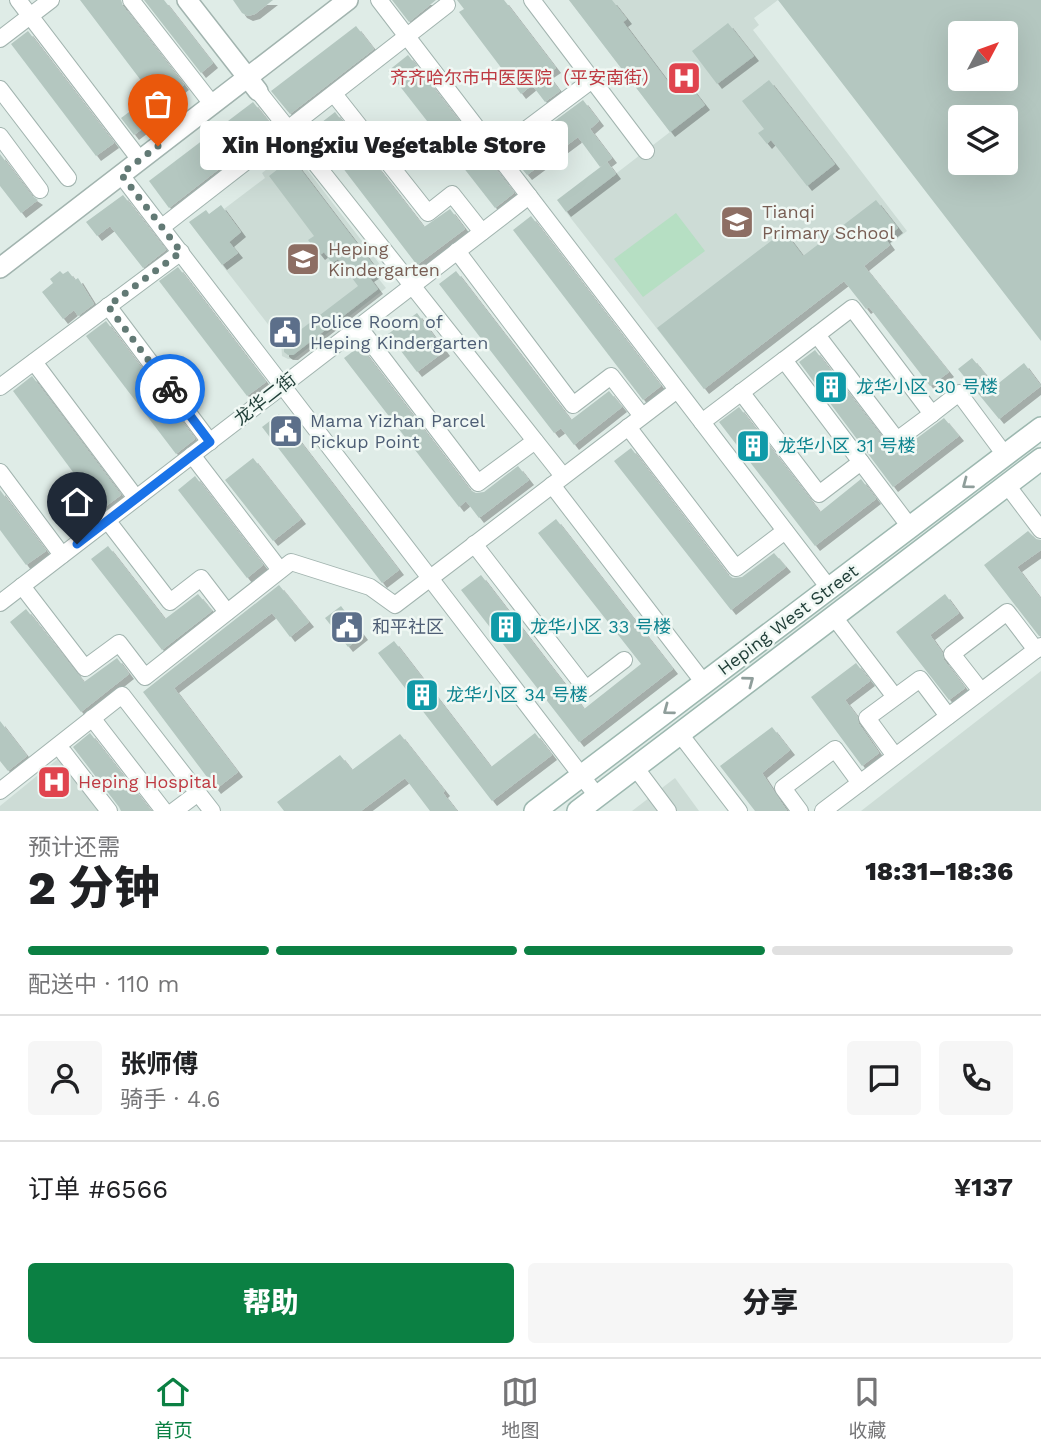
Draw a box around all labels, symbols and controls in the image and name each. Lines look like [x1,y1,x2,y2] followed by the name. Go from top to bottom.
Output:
[948,21,1018,91] north arrow
[948,21,1018,175] map controls
[665,59,703,97] hospital icon: 齐齐哈尔市中医医院（平安南街）
[390,67,660,88] place label: 齐齐哈尔市中医医院（平安南街）
[128,74,188,146] pin
[139,85,177,123] icon: bag
[948,105,1018,175] button: layers
[200,122,568,170] callout: Xin Hongxiu Vegetable Store
[222,132,546,159] text: Xin Hongxiu Vegetable Store
[762,201,895,243] place label: Tianqi Primary School
[718,203,756,241] school or university icon: Tianqi Primary School
[328,238,440,280] place label: Heping Kindergarten
[284,240,322,278] school or university icon: Heping Kindergarten
[310,311,488,353] place label: Police Room of Heping Kindergarten
[266,313,304,351] public building icon: Police Room of Heping Kindergarten
[135,354,205,424] courier
[230,368,300,429] street label: 龙华二街
[812,368,850,406] building icon: 龙华小区 30 号楼
[151,370,189,408] icon: bike
[856,376,998,397] place label: 龙华小区 30 号楼
[310,410,486,452] place label: Mama Yizhan Parcel Pickup Point
[267,412,305,450] public building icon: Mama Yizhan Parcel Pickup Point
[734,427,772,465] building icon: 龙华小区 31 号楼
[778,435,916,456] place label: 龙华小区 31 号楼
[47,472,107,544] pin
[962,476,975,488] one-way arrow
[58,483,96,521] icon: home
[713,560,862,679] street label: Heping West Street
[328,608,366,646] public building icon: 和平社区
[487,608,525,646] building icon: 龙华小区 33 号楼
[372,616,444,637] place label: 和平社区
[530,616,671,637] place label: 龙华小区 33 号楼
[403,676,441,714] building icon: 龙华小区 34 号楼
[742,676,754,689] one-way arrow
[446,684,588,705] place label: 龙华小区 34 号楼
[664,702,676,714] one-way arrow
[35,763,73,801] hospital icon: Heping Hospital
[78,771,218,792] place label: Heping Hospital
[28,834,120,861] text: 预计还需
[865,856,1013,886] text: 18:31–18:36
[28,861,160,915] text: 2 分钟
[28,971,179,998] text: 配送中 · 110 m
[28,1041,102,1115] button: person
[847,1041,921,1115] button: chat
[939,1041,1013,1115] button: phone
[120,1049,198,1079] text: 张师傅
[120,1086,220,1113] text: 骑手 · 4.6
[954,1172,1013,1202] text: ¥137
[28,1174,168,1204] text: 订单 #6566
[28,1263,514,1343] button: 帮助
[528,1263,1013,1343] button: 分享
[154,1373,193,1442] tab: 首页
[501,1373,540,1442] tab: 地图
[848,1373,887,1442] tab: 收藏

